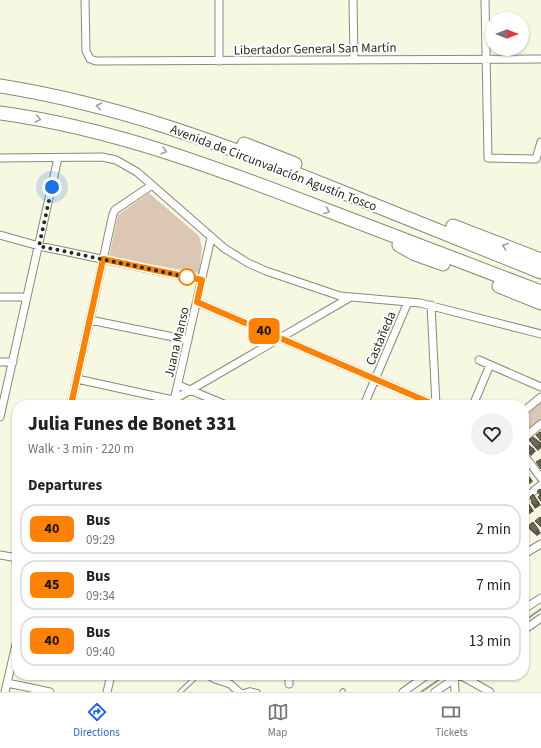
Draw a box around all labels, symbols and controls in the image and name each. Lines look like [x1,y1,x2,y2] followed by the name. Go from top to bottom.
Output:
[485,12,529,56] north arrow
[485,12,529,56] map controls
[233,39,397,59] street label: Libertador General San Martín
[96,102,102,110] one-way arrow
[35,115,42,123] one-way arrow
[168,120,380,216] street label: Avenida de Circunvalación Agustín Tosco
[161,146,168,155] one-way arrow
[42,177,62,197] your location
[324,206,331,214] one-way arrow
[501,242,508,250] one-way arrow
[178,268,196,286] unlabelled marker
[160,305,194,379] street label: Juana Manso
[361,309,400,368] street label: Castañeda
[246,318,282,344] line badge: 40
[257,321,271,341] text: 40
[28,411,236,438] text: Julia Funes de Bonet 331
[471,413,513,455] button: heart
[28,440,134,458] text: Walk · 3 min · 220 m
[28,475,102,496] text: Departures
[86,510,110,531] text: Bus
[45,519,59,539] text: 40
[476,519,511,540] text: 2 min
[86,531,115,549] text: 09:29
[86,566,110,587] text: Bus
[45,575,59,595] text: 45
[476,575,511,596] text: 7 min
[86,587,115,605] text: 09:34
[86,622,110,643] text: Bus
[45,631,59,651] text: 40
[469,631,511,652] text: 13 min
[86,643,115,661] text: 09:40
[73,701,120,740] tab: Directions
[267,701,289,740] tab: Map
[435,701,468,740] tab: Tickets

